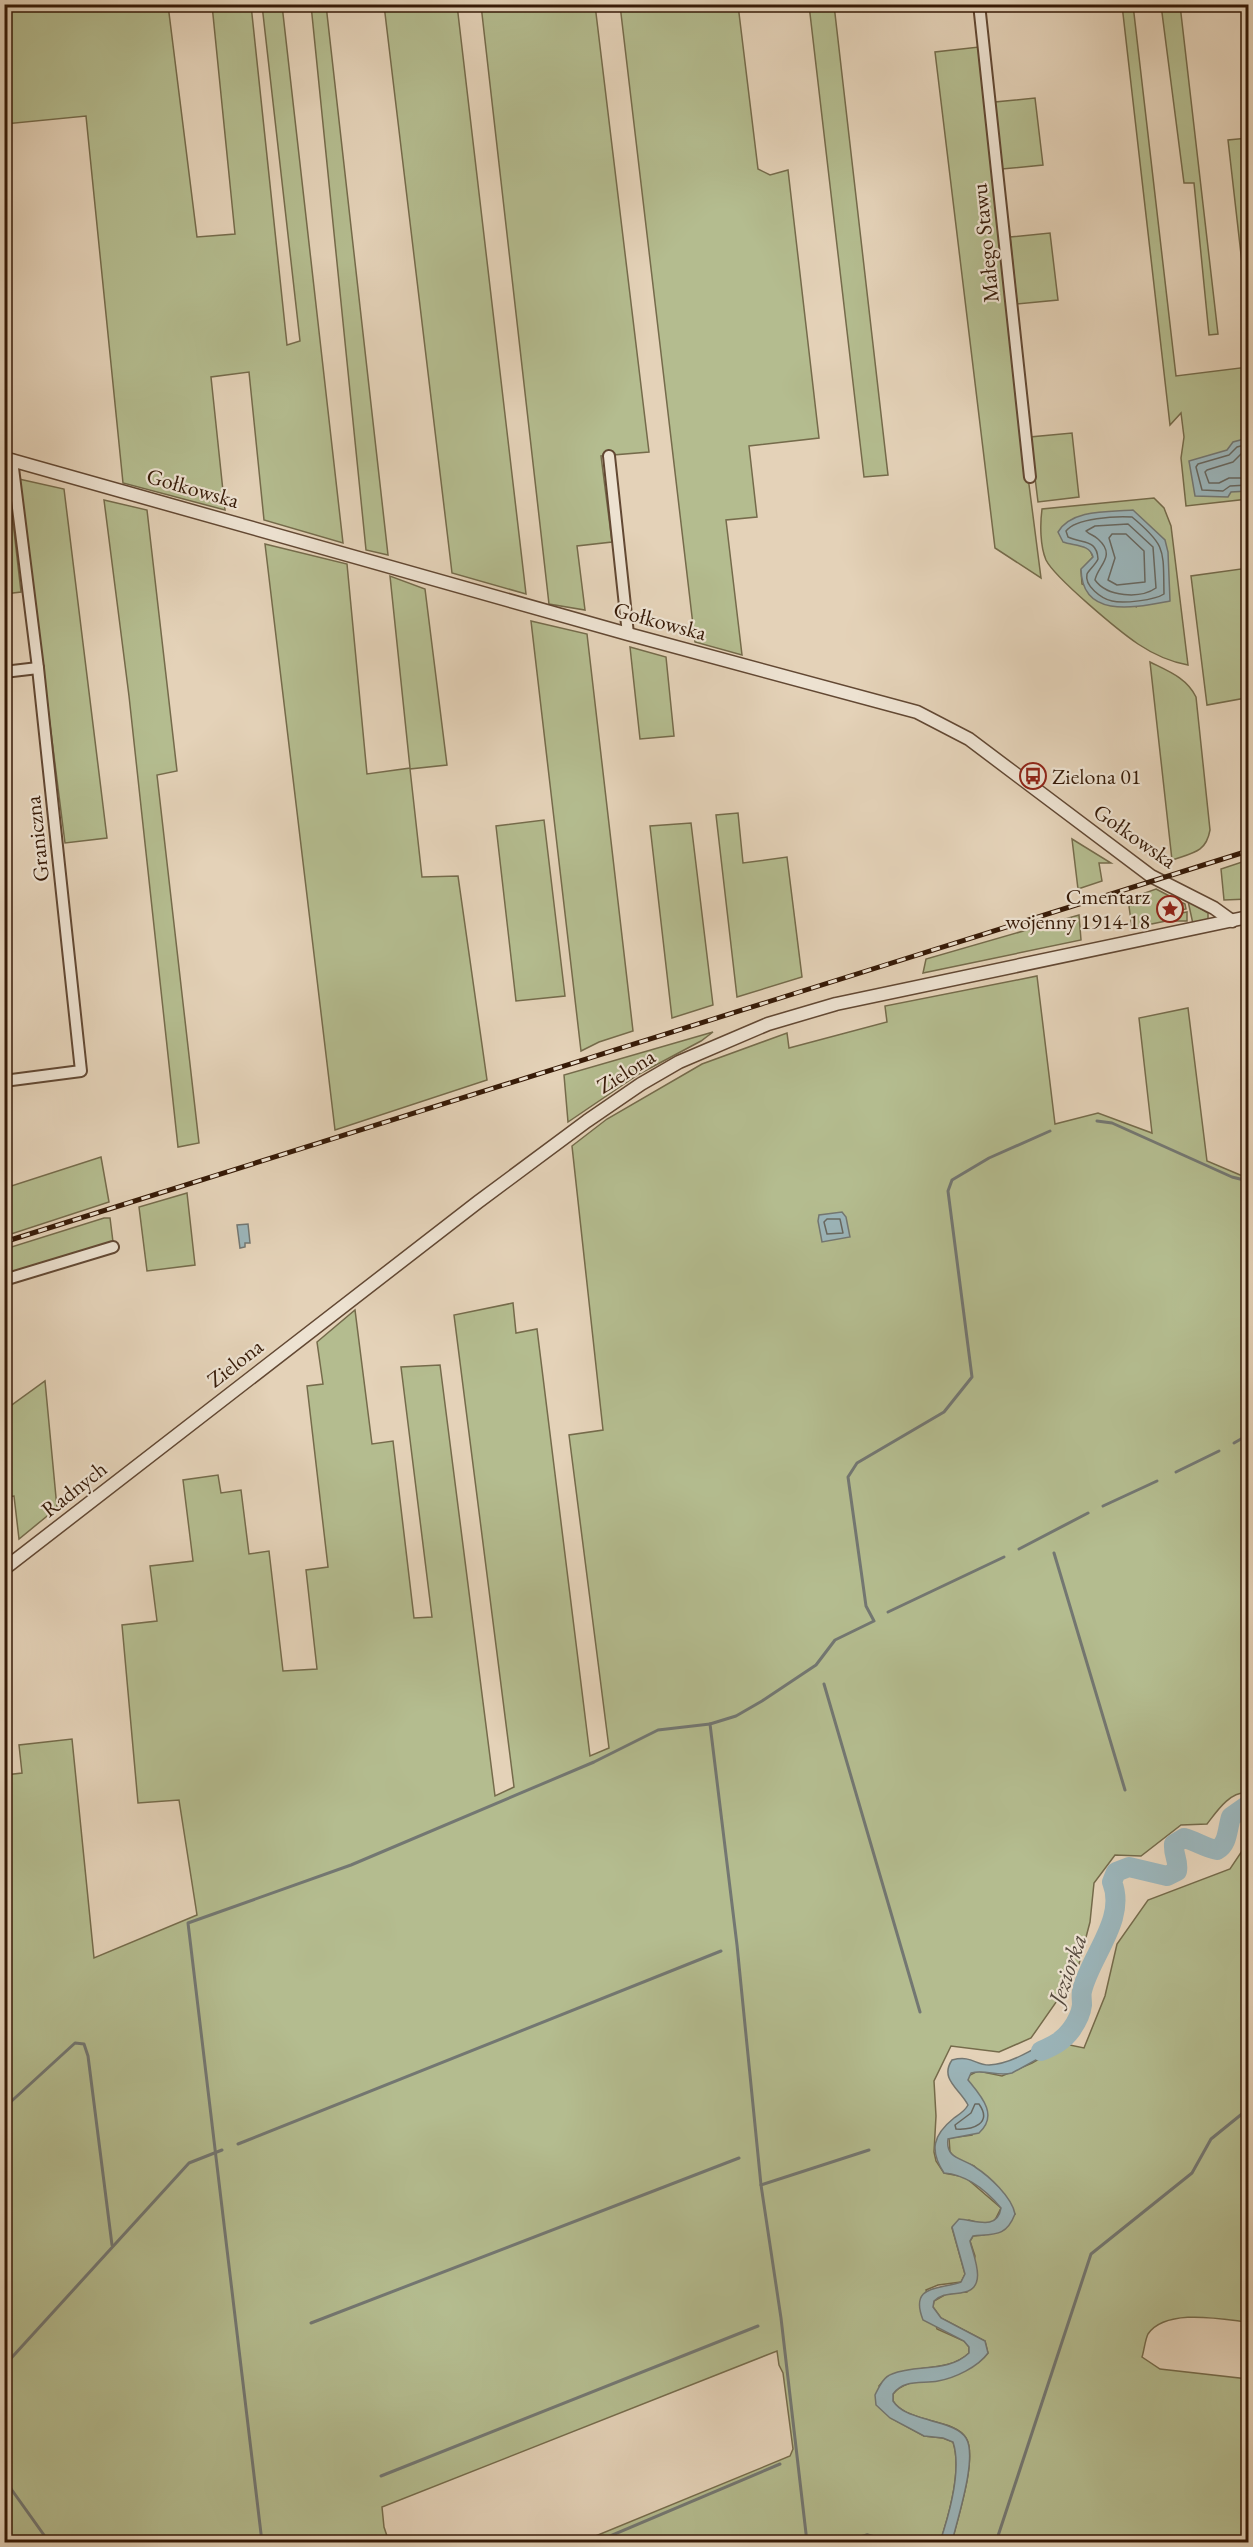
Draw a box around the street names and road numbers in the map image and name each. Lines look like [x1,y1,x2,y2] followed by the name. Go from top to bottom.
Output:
[964,181,1006,304] street label: Małego Stawu
[143,461,243,515] street label: Gołkowska
[610,595,710,647] street label: Gołkowska
[18,794,56,883] street label: Graniczna
[1088,797,1182,875] street label: Gołkowska
[591,1042,661,1100] street label: Zielona
[201,1332,269,1394] street label: Zielona
[35,1454,113,1524] street label: Radnych

